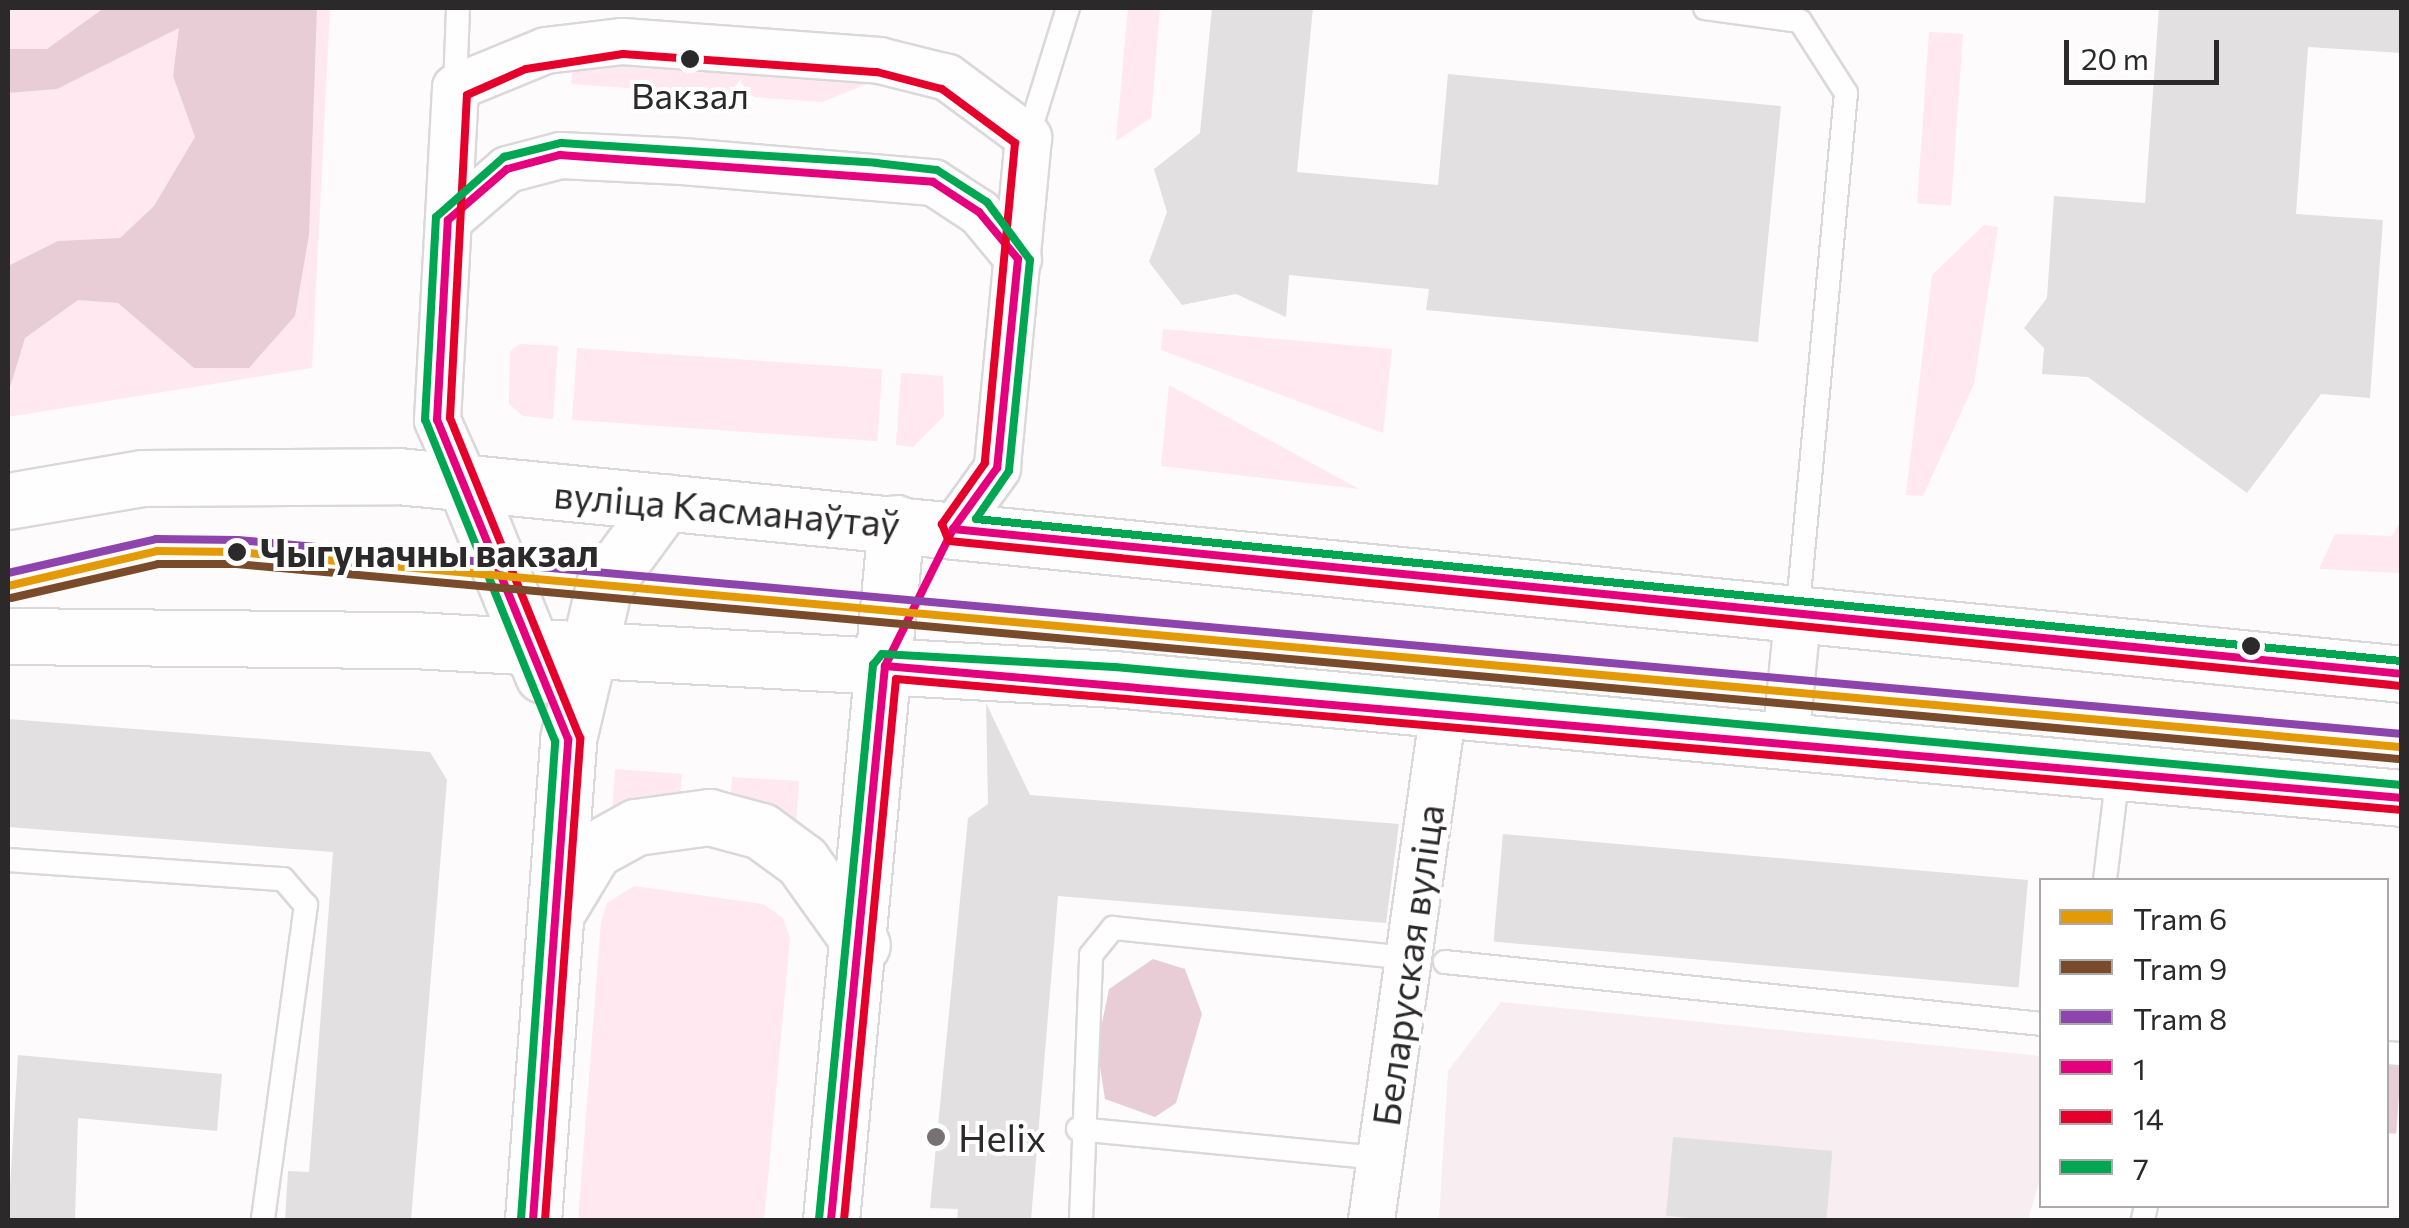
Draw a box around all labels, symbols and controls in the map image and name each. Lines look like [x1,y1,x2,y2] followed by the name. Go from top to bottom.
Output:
[2069,20,2224,82] scale bar
[2081,39,2149,76] text: 20 m
[680,49,700,69] marker: Вакзал
[631,73,749,117] place label: Вакзал
[552,470,902,546] street label: вуліца Касманаўтаў
[260,529,599,575] place label: Чыгуначны вакзал
[224,539,250,565] marker: Чыгуначны вакзал
[2241,636,2261,656] unlabelled marker
[1362,801,1452,1129] street label: Беларуская вуліца
[2039,878,2389,1208] legend
[2133,899,2227,936] text: Tram 6
[2133,949,2227,986] text: Tram 9
[2133,999,2227,1036] text: Tram 8
[2133,1049,2146,1086] text: 1
[2133,1099,2164,1136] text: 14
[958,1114,1046,1160] place label: Helix
[923,1124,949,1150] marker: Helix
[2133,1149,2149,1186] text: 7

